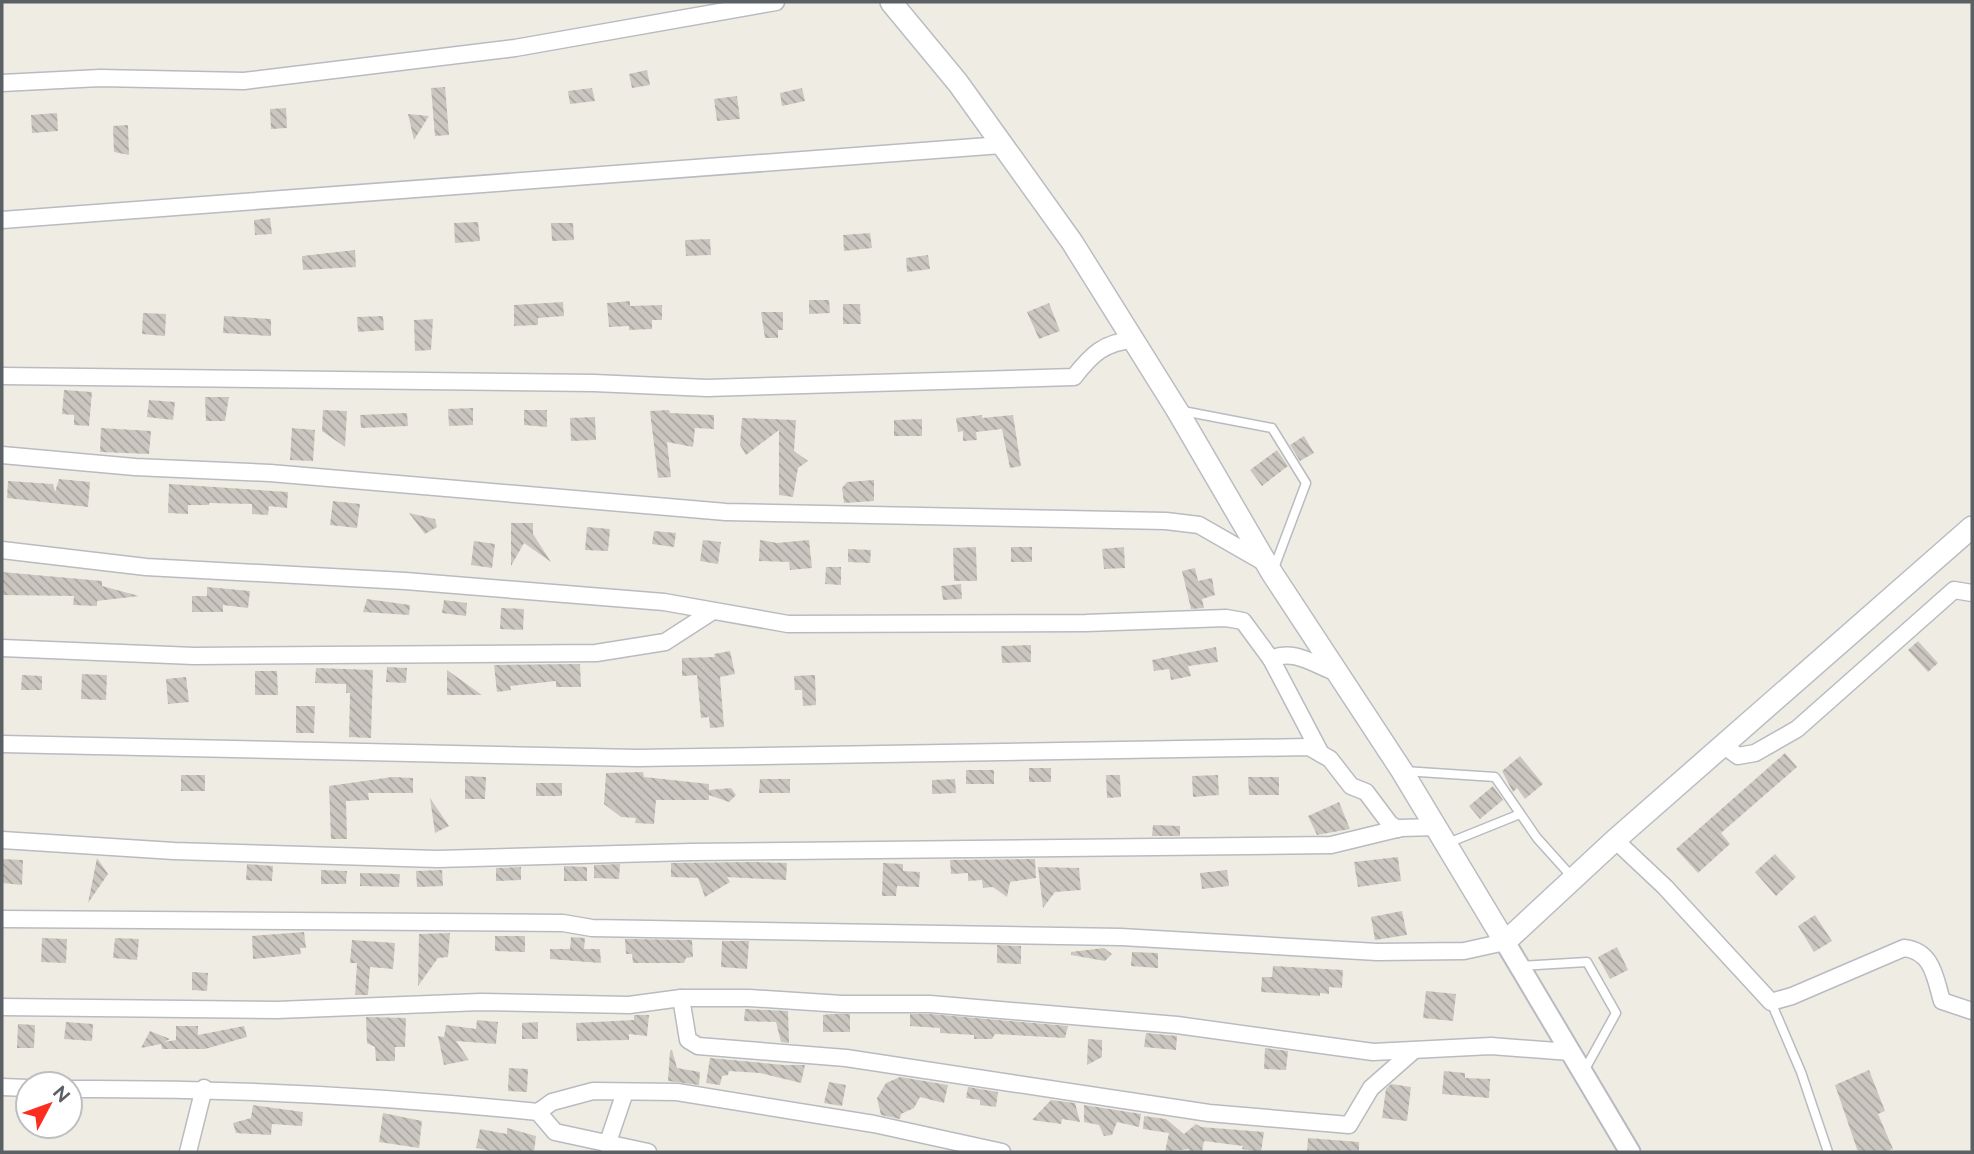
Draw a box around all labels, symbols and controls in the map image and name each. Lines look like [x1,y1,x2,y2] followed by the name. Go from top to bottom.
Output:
[14,1070,84,1140] north arrow
[49,1081,75,1107] text: N

